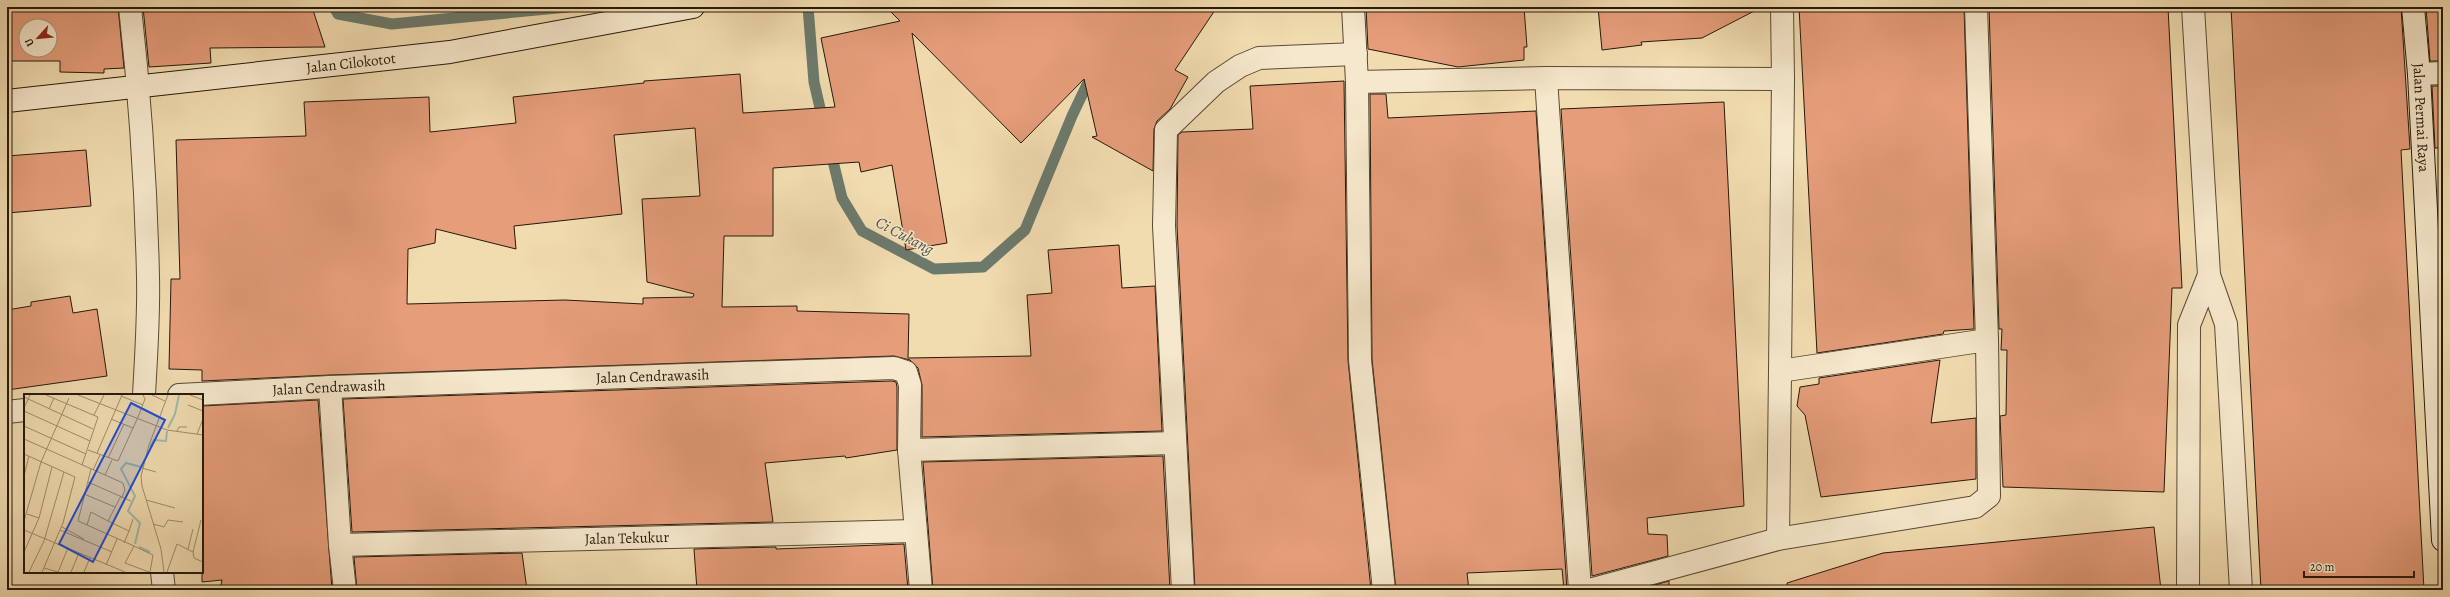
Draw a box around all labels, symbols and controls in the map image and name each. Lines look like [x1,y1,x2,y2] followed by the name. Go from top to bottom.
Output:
[18,18,58,58] north arrow
[21,35,38,49] text: U
[305,48,397,78] street label: Jalan Cilokotot
[2408,62,2434,173] street label: Jalan Permai Raya
[872,211,937,260] water label: Ci Cukang
[596,364,710,388] street label: Jalan Cendrawasih
[272,375,386,400] street label: Jalan Cendrawasih
[24,394,203,573] inset map
[585,527,670,549] street label: Jalan Tekukur
[2304,553,2414,579] scale bar
[2310,559,2334,575] text: 20 m

